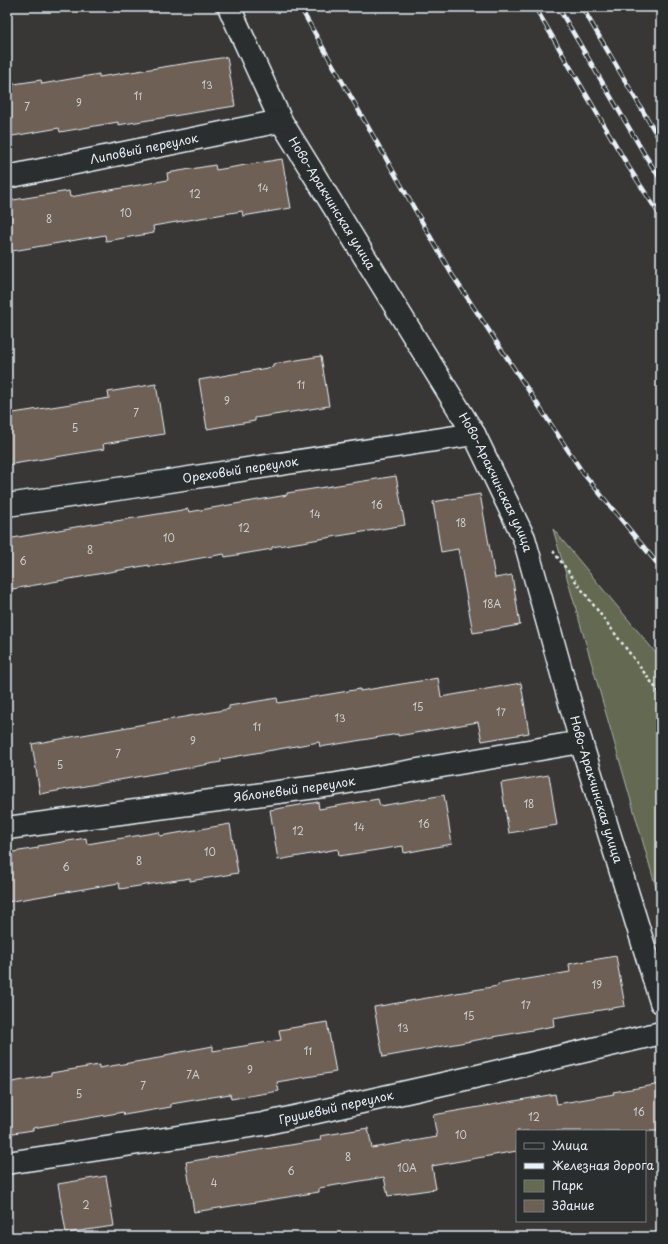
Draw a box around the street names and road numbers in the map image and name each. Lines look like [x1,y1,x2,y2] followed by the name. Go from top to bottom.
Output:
[88,128,200,168] street label: Липовый переулок
[285,133,381,273] street label: Ново-Аракчинская улица
[455,409,538,554] street label: Ново-Аракчинская улица
[181,451,300,487] street label: Ореховый переулок
[566,713,628,866] street label: Ново-Аракчинская улица
[232,771,357,806] street label: Яблоневый переулок
[277,1085,396,1128] street label: Грушевый переулок

